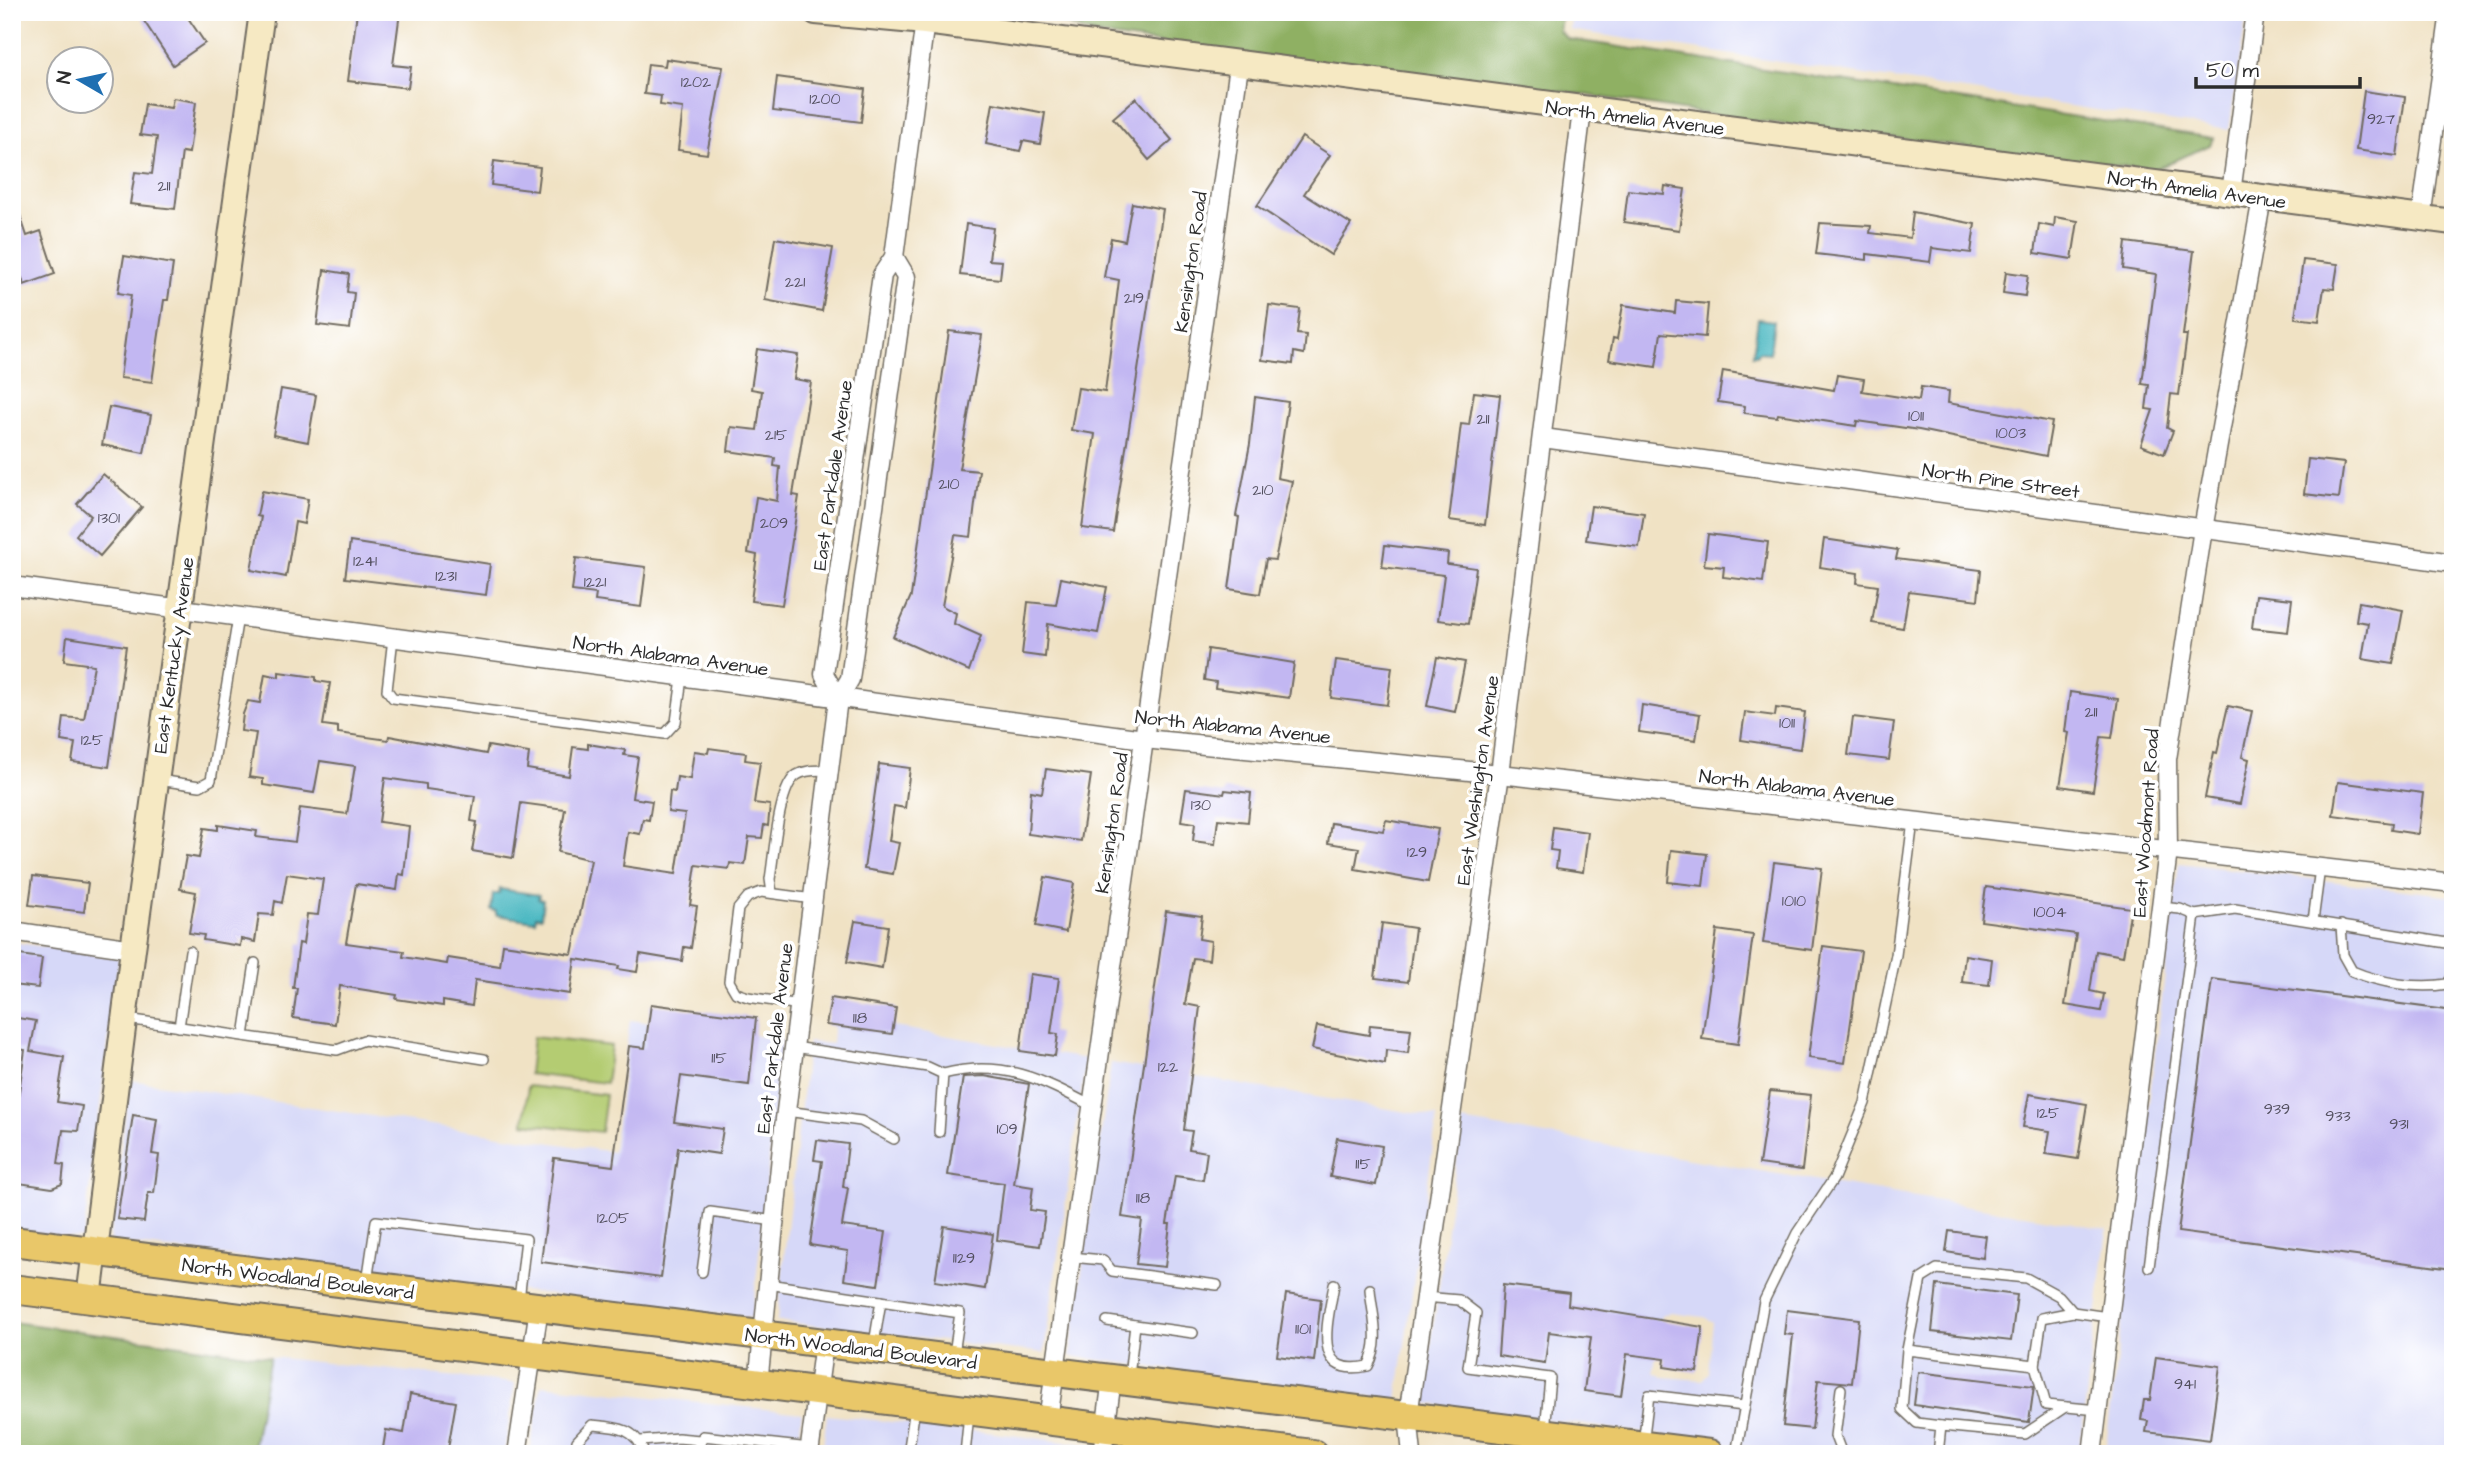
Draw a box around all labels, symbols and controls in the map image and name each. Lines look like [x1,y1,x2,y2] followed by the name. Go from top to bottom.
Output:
[46,46,116,116] north arrow
[2196,46,2360,90] scale bar
[2206,56,2260,85] text: 50 m
[50,69,79,86] text: N
[681,71,711,93] house number: 1202
[809,88,841,110] house number: 1200
[1544,94,1726,143] street label: North Amelia Avenue
[2367,108,2395,130] house number: 927
[2106,165,2288,216] street label: North Amelia Avenue
[157,175,171,197] house number: 211
[1168,190,1216,335] street label: Kensington Road
[785,271,805,293] house number: 221
[1124,287,1144,309] house number: 219
[807,378,860,572] street label: East Parkdale Avenue
[1908,405,1924,427] house number: 1011
[1476,408,1490,430] house number: 211
[1996,422,2026,444] house number: 1003
[765,424,788,446] house number: 215
[1920,457,2082,506] street label: North Pine Street
[938,473,960,495] house number: 210
[1252,479,1274,501] house number: 210
[98,507,120,529] house number: 1301
[760,512,788,534] house number: 209
[353,550,377,572] house number: 1241
[147,555,203,755] street label: East Kentucky Avenue
[435,565,457,587] house number: 1231
[584,571,606,593] house number: 1221
[571,629,770,684] street label: North Alabama Avenue
[1450,674,1508,887] street label: East Washington Avenue
[2084,701,2098,723] house number: 211
[1134,704,1332,751] street label: North Alabama Avenue
[1779,712,1795,734] house number: 1011
[2126,728,2167,918] street label: East Woodmont Road
[81,729,104,751] house number: 125
[1089,751,1137,896] street label: Kensington Road
[1698,763,1896,814] street label: North Alabama Avenue
[1191,794,1211,816] house number: 130
[1407,841,1427,863] house number: 129
[1782,890,1806,912] house number: 1010
[2033,901,2067,923] house number: 1004
[750,941,801,1135] street label: East Parkdale Avenue
[853,1007,867,1029] house number: 118
[711,1047,727,1069] house number: 115
[1158,1056,1178,1078] house number: 122
[2264,1098,2290,1120] house number: 939
[2037,1102,2060,1124] house number: 125
[2325,1105,2351,1127] house number: 933
[2389,1113,2409,1135] house number: 931
[996,1118,1018,1140] house number: 109
[1355,1153,1371,1175] house number: 115
[1136,1187,1150,1209] house number: 118
[597,1207,630,1229] house number: 1205
[953,1247,975,1269] house number: 1129
[180,1252,415,1307] street label: North Woodland Boulevard
[1295,1318,1311,1340] house number: 1101
[743,1322,978,1377] street label: North Woodland Boulevard
[2174,1373,2196,1395] house number: 941

